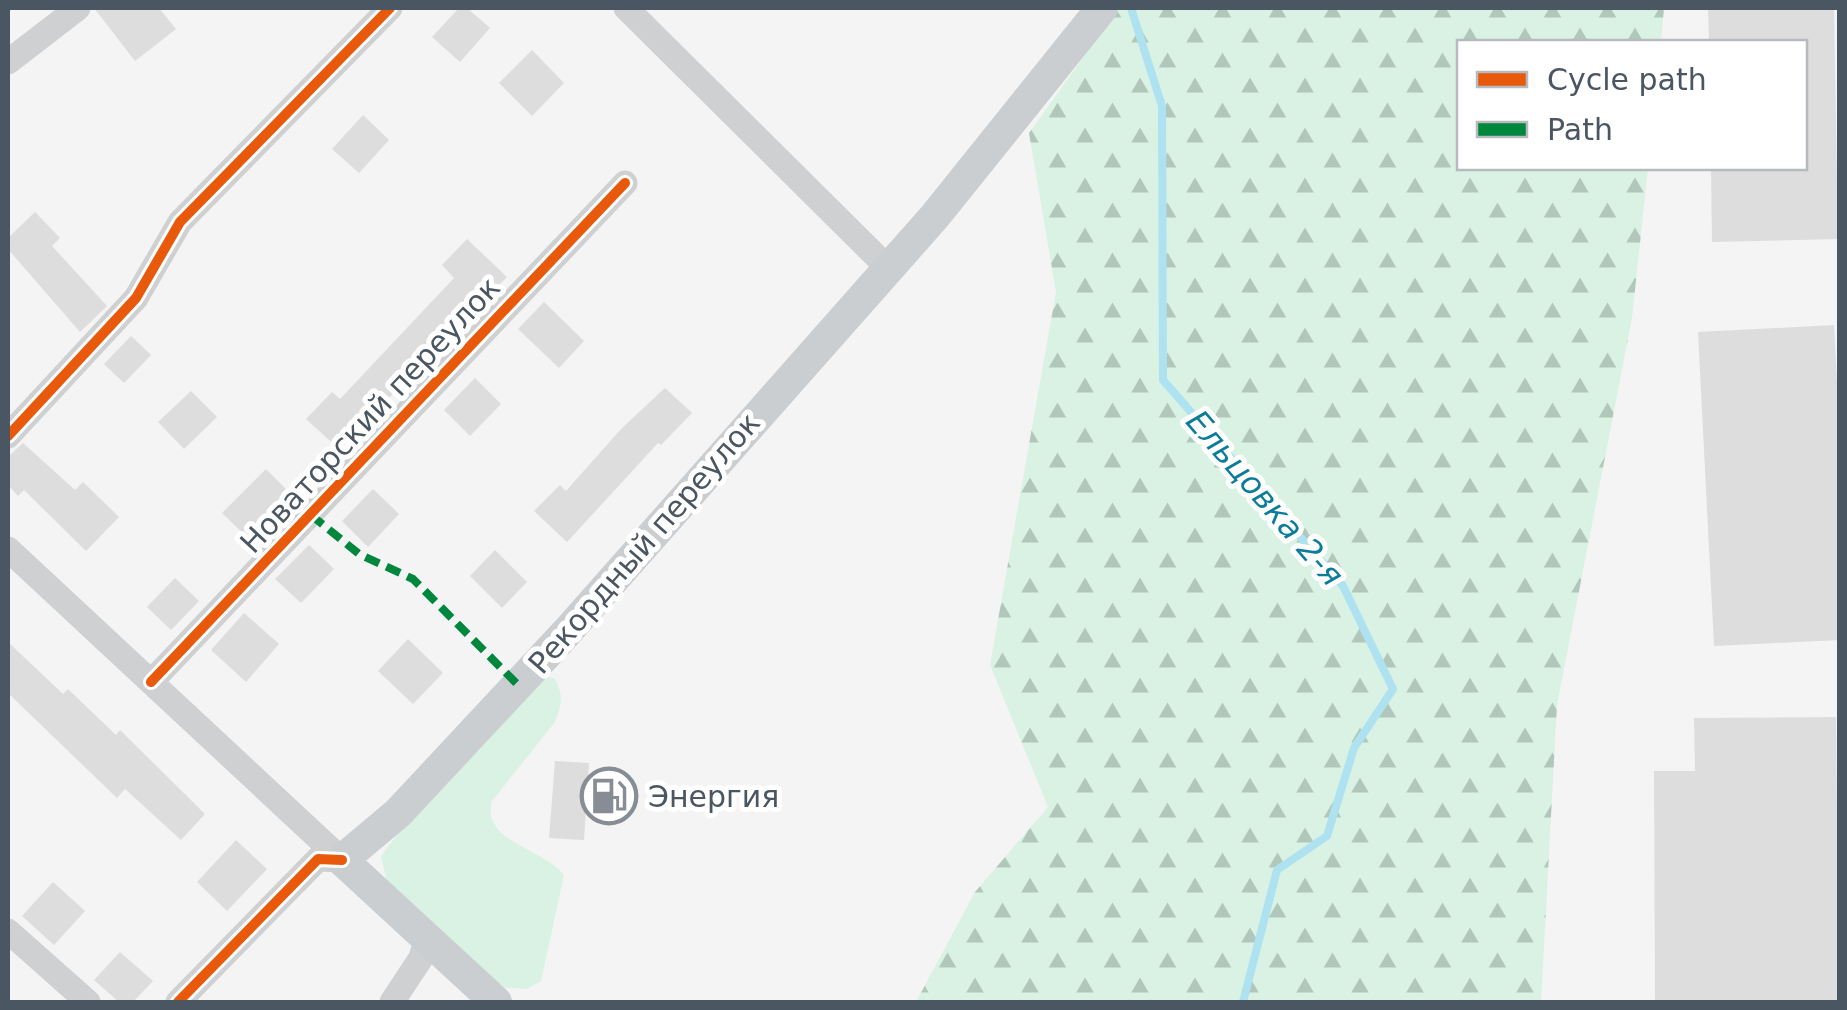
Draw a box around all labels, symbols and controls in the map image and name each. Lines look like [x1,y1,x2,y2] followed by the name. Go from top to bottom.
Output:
[1457,40,1807,170] legend
[1547,62,1707,97] text: Cycle path
[1547,112,1613,147] text: Path
[233,270,507,560] street label: Новаторский переулок
[1178,403,1352,593] water label: Ельцовка 2-я
[521,405,767,681] street label: Рекордный переулок
[579,766,639,826] fuel station icon: Энергия
[648,779,779,814] place label: Энергия

